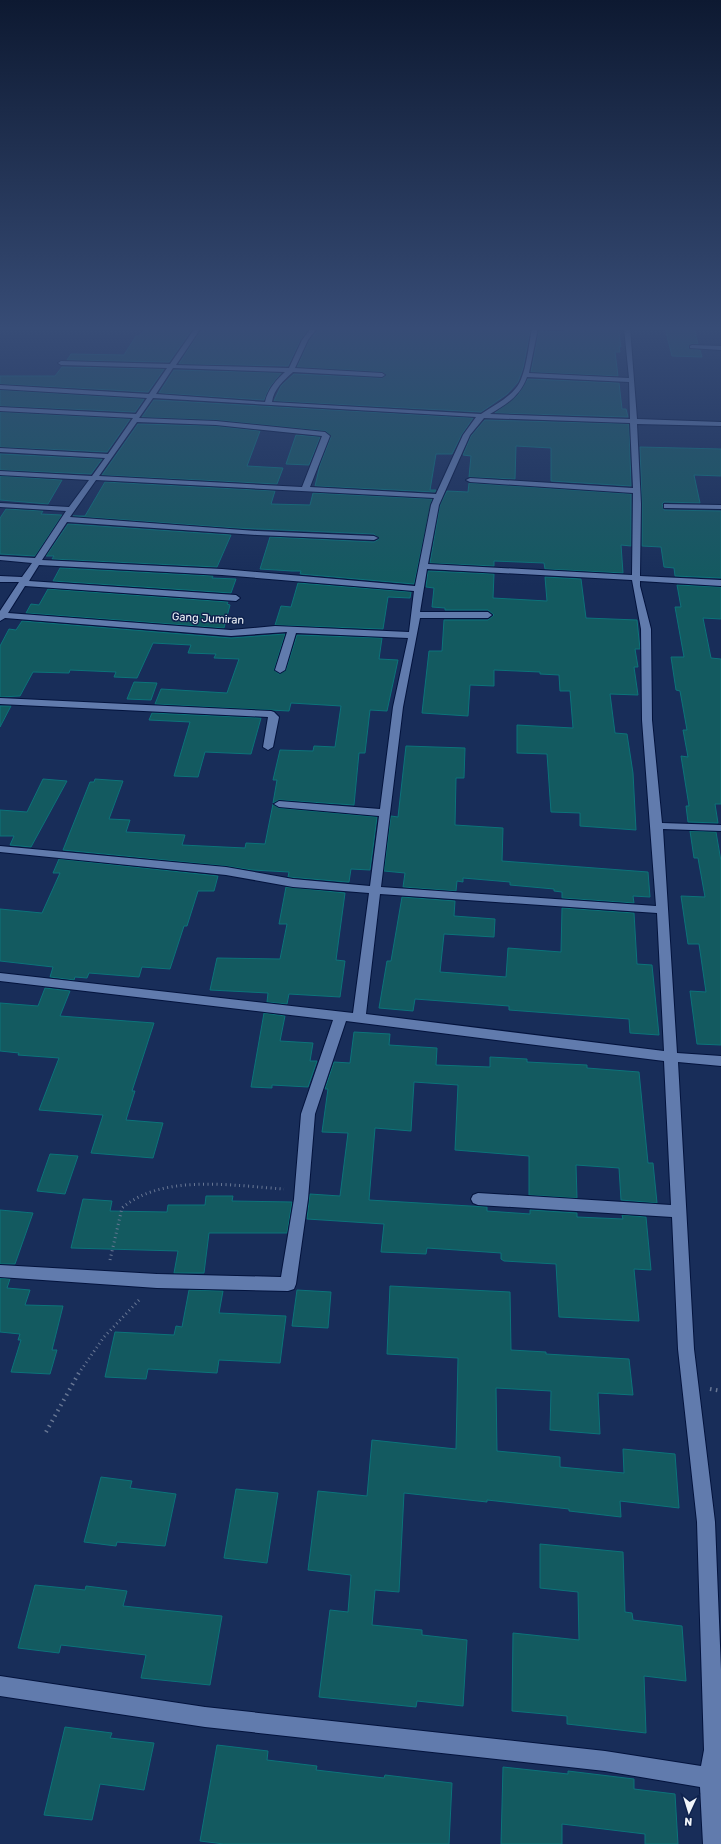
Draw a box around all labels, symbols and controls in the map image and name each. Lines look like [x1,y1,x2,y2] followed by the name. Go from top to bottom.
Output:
[172,610,244,627] street label: Gang Jumiran
[669,1792,709,1832] north arrow
[684,1815,693,1828] text: N

